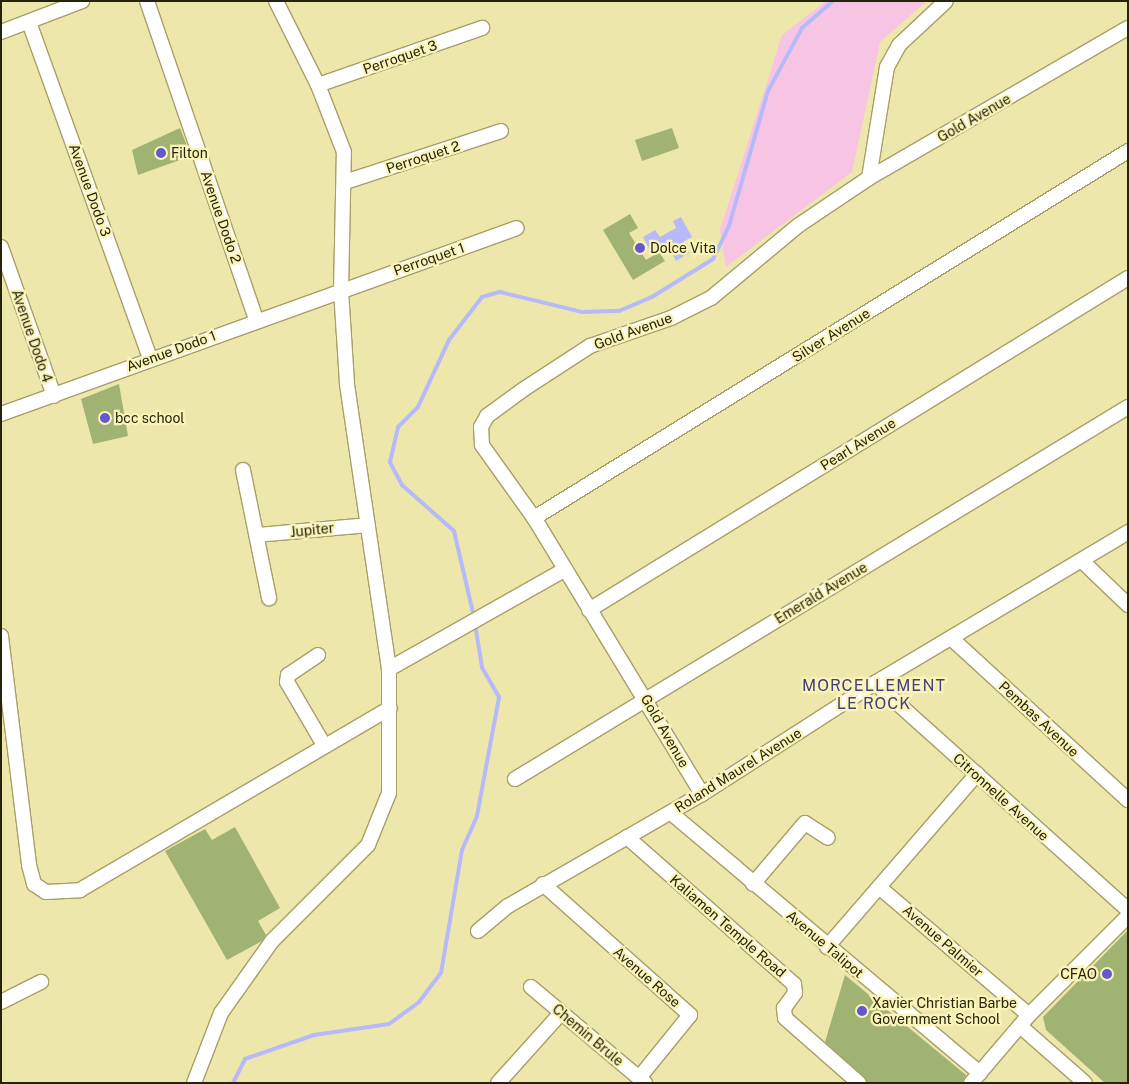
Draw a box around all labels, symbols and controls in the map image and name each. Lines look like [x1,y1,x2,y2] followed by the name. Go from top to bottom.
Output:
[361,36,439,78] street label: Perroquet 3
[934,90,1014,146] street label: Gold Avenue
[384,137,462,177] street label: Perroquet 2
[65,141,115,239] street label: Avenue Dodo 3
[171,145,208,161] place label: Filton
[155,147,167,159] marker: Filton
[197,168,245,266] street label: Avenue Dodo 2
[391,239,467,279] street label: Perroquet 1
[650,240,716,256] place label: Dolce Vita
[634,242,646,254] marker: Dolce Vita
[8,287,56,385] street label: Avenue Dodo 4
[789,304,873,366] street label: Silver Avenue
[592,309,674,353] street label: Gold Avenue
[124,327,218,375] street label: Avenue Dodo 1
[115,410,185,426] place label: bcc school
[99,412,111,424] marker: bcc school
[817,414,899,474] street label: Pearl Avenue
[289,519,335,541] street label: Jupiter
[772,559,870,627] street label: Emerald Avenue
[801,676,947,714] district label: MORCELLEMENT LE ROCK
[995,678,1083,760] street label: Pembas Avenue
[637,691,693,771] street label: Gold Avenue
[672,724,804,816] street label: Roland Maurel Avenue
[950,750,1052,844] street label: Citronnelle Avenue
[667,871,789,981] street label: Kaliamen Temple Road
[899,901,987,981] street label: Avenue Palmier
[783,907,867,981] street label: Avenue Talipot
[610,943,684,1011] street label: Avenue Rose
[1060,966,1097,982] place label: CFAO
[1101,968,1113,980] marker: CFAO
[872,995,1017,1028] place label: Xavier Christian Barbe Government School
[549,1000,627,1070] street label: Chemin Brule
[856,1005,868,1017] marker: Xavier Christian Barbe Government School

